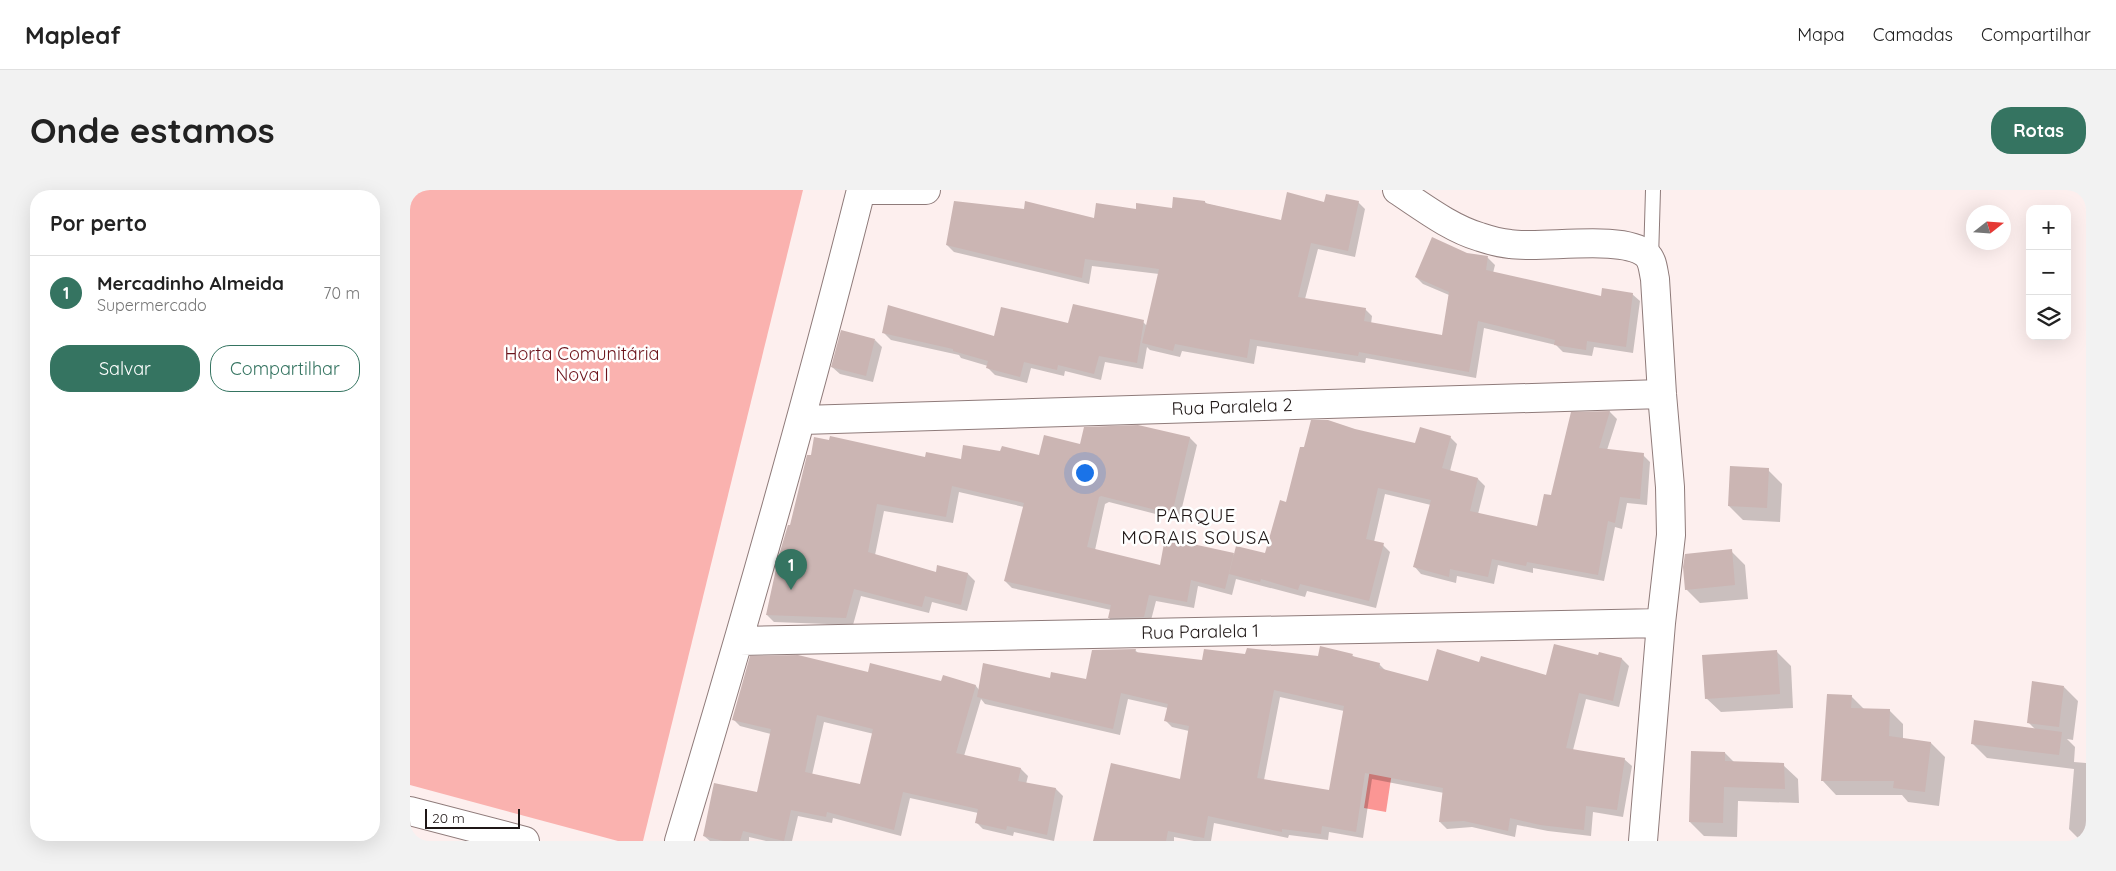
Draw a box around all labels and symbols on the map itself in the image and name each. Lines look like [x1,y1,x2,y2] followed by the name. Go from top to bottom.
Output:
[1966,205,2011,250] north arrow
[505,342,659,386] park label: Horta Comunitária Nova I
[1171,393,1293,420] street label: Rua Paralela 2
[1072,460,1098,486] your location
[1121,503,1271,549] district label: PARQUE MORAIS SOUSA
[775,549,807,590] pin: 1
[1141,619,1259,644] street label: Rua Paralela 1
[425,806,520,829] scale bar

